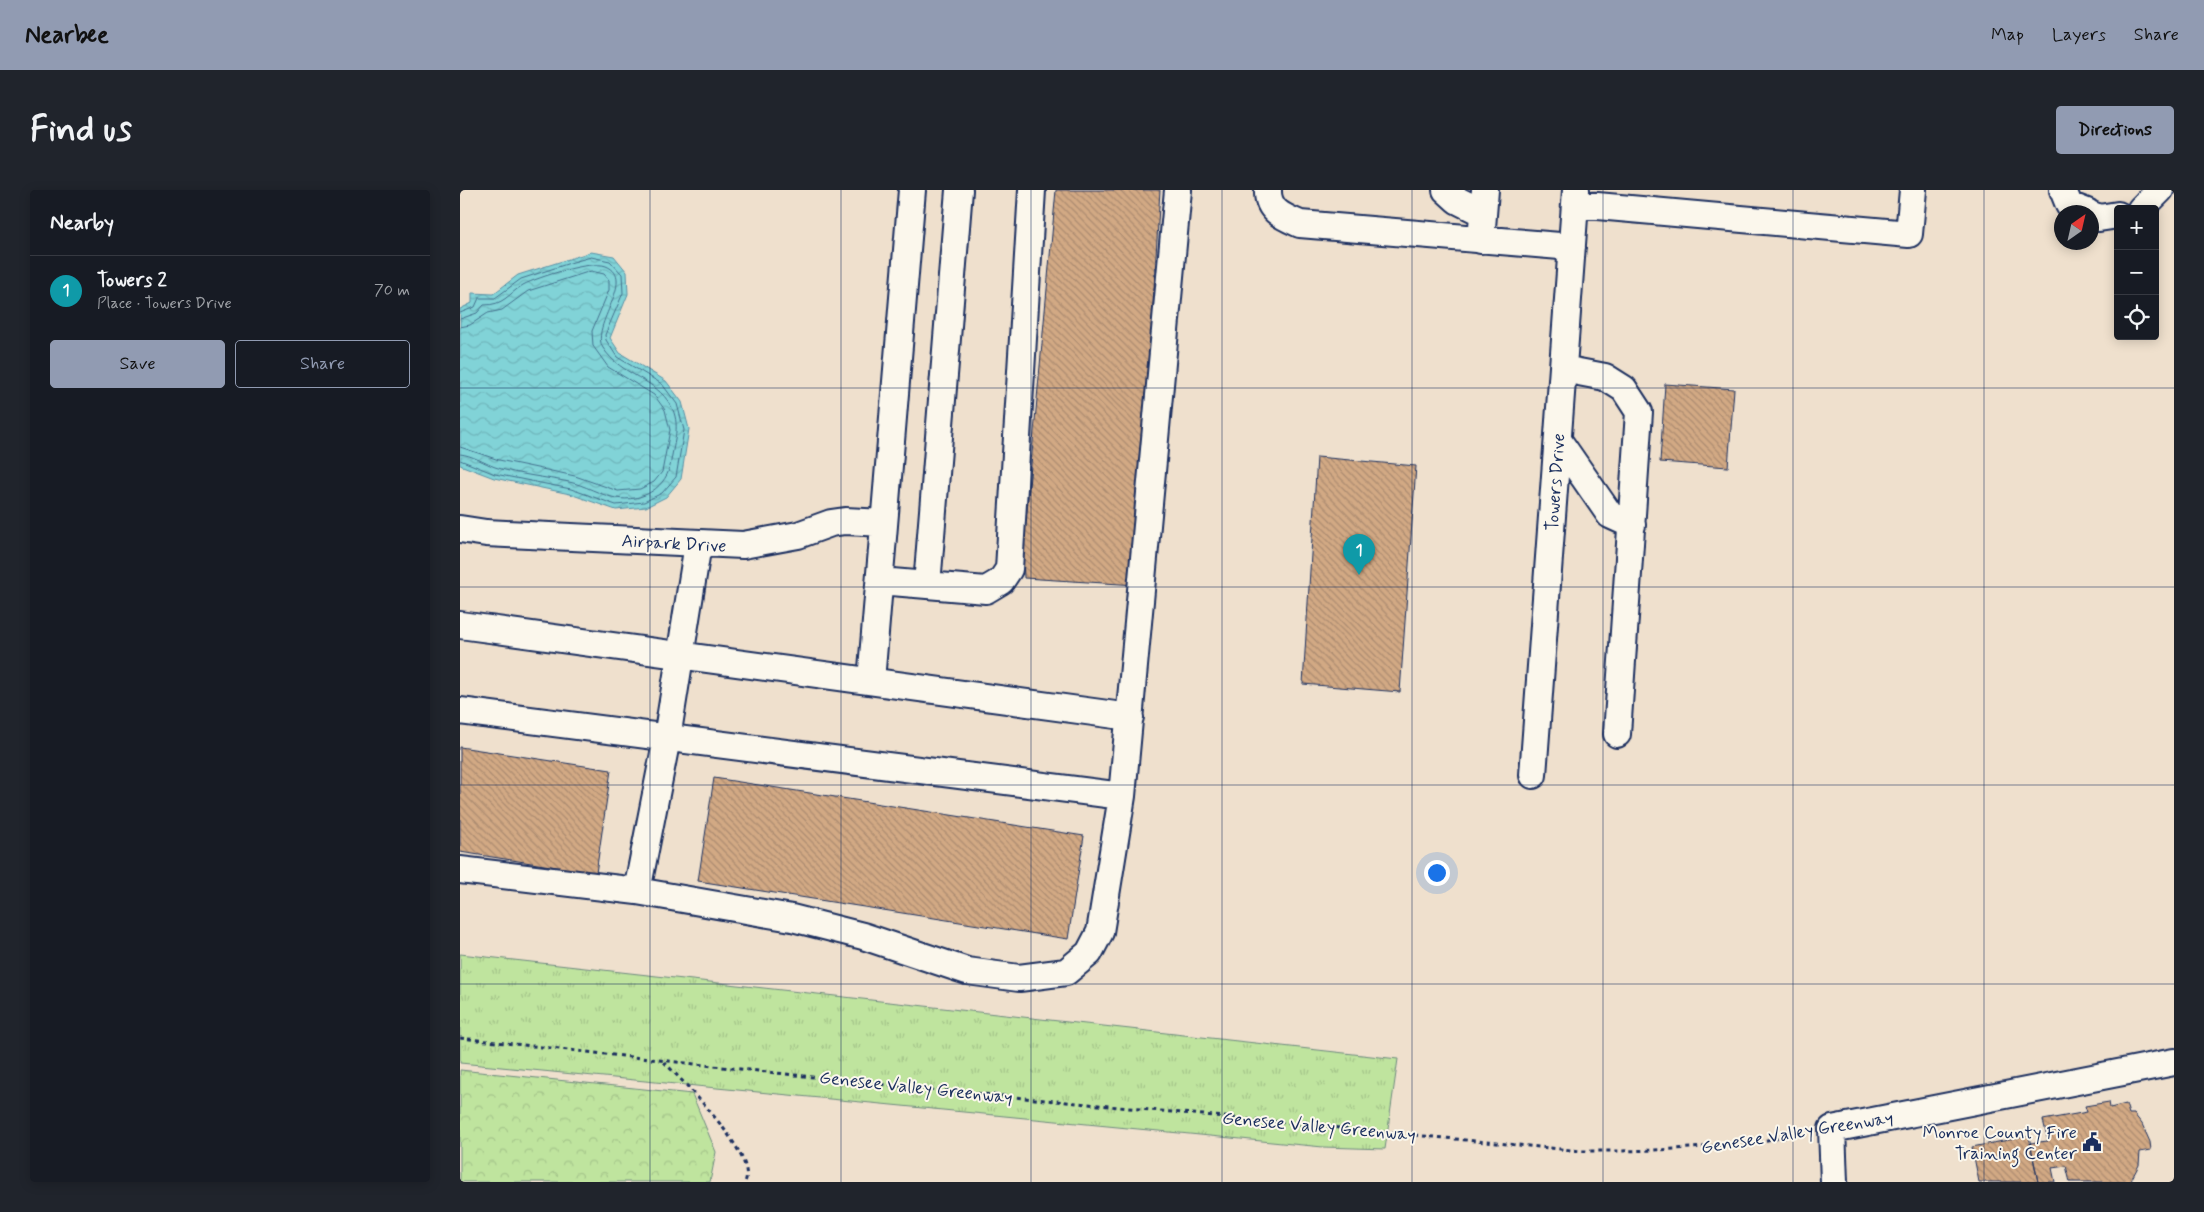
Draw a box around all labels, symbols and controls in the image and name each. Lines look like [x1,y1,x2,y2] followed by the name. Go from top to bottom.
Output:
[25,20,109,51] text: Nearbee
[1991,23,2024,47] text: Map
[2052,23,2106,47] text: Layers
[2134,23,2179,47] text: Share
[2056,106,2174,154] button: Directions
[30,107,132,153] text: Find us
[2054,205,2099,250] north arrow
[2114,205,2159,340] map controls
[2114,205,2159,250] button: +
[50,209,114,237] text: Nearby
[2114,250,2159,295] button: −
[97,268,167,293] text: Towers 2
[62,280,70,301] text: 1
[374,280,410,301] text: 70 m
[97,293,232,314] text: Place · Towers Drive
[2114,295,2159,340] button: locate
[50,340,225,388] button: Save
[235,340,410,388] button: Share
[1541,432,1571,532] street label: Towers Drive
[621,529,727,559] street label: Airpark Drive
[1343,534,1375,575] pin: 1
[1424,860,1450,886] your location
[818,1066,1014,1110] street label: Genesee Valley Greenway
[1699,1106,1895,1160] street label: Genesee Valley Greenway
[1221,1107,1417,1147] street label: Genesee Valley Greenway
[1922,1121,2078,1168] place label: Monroe County Fire Training Center
[2081,1131,2103,1153] public building icon: Monroe County Fire Training Center

